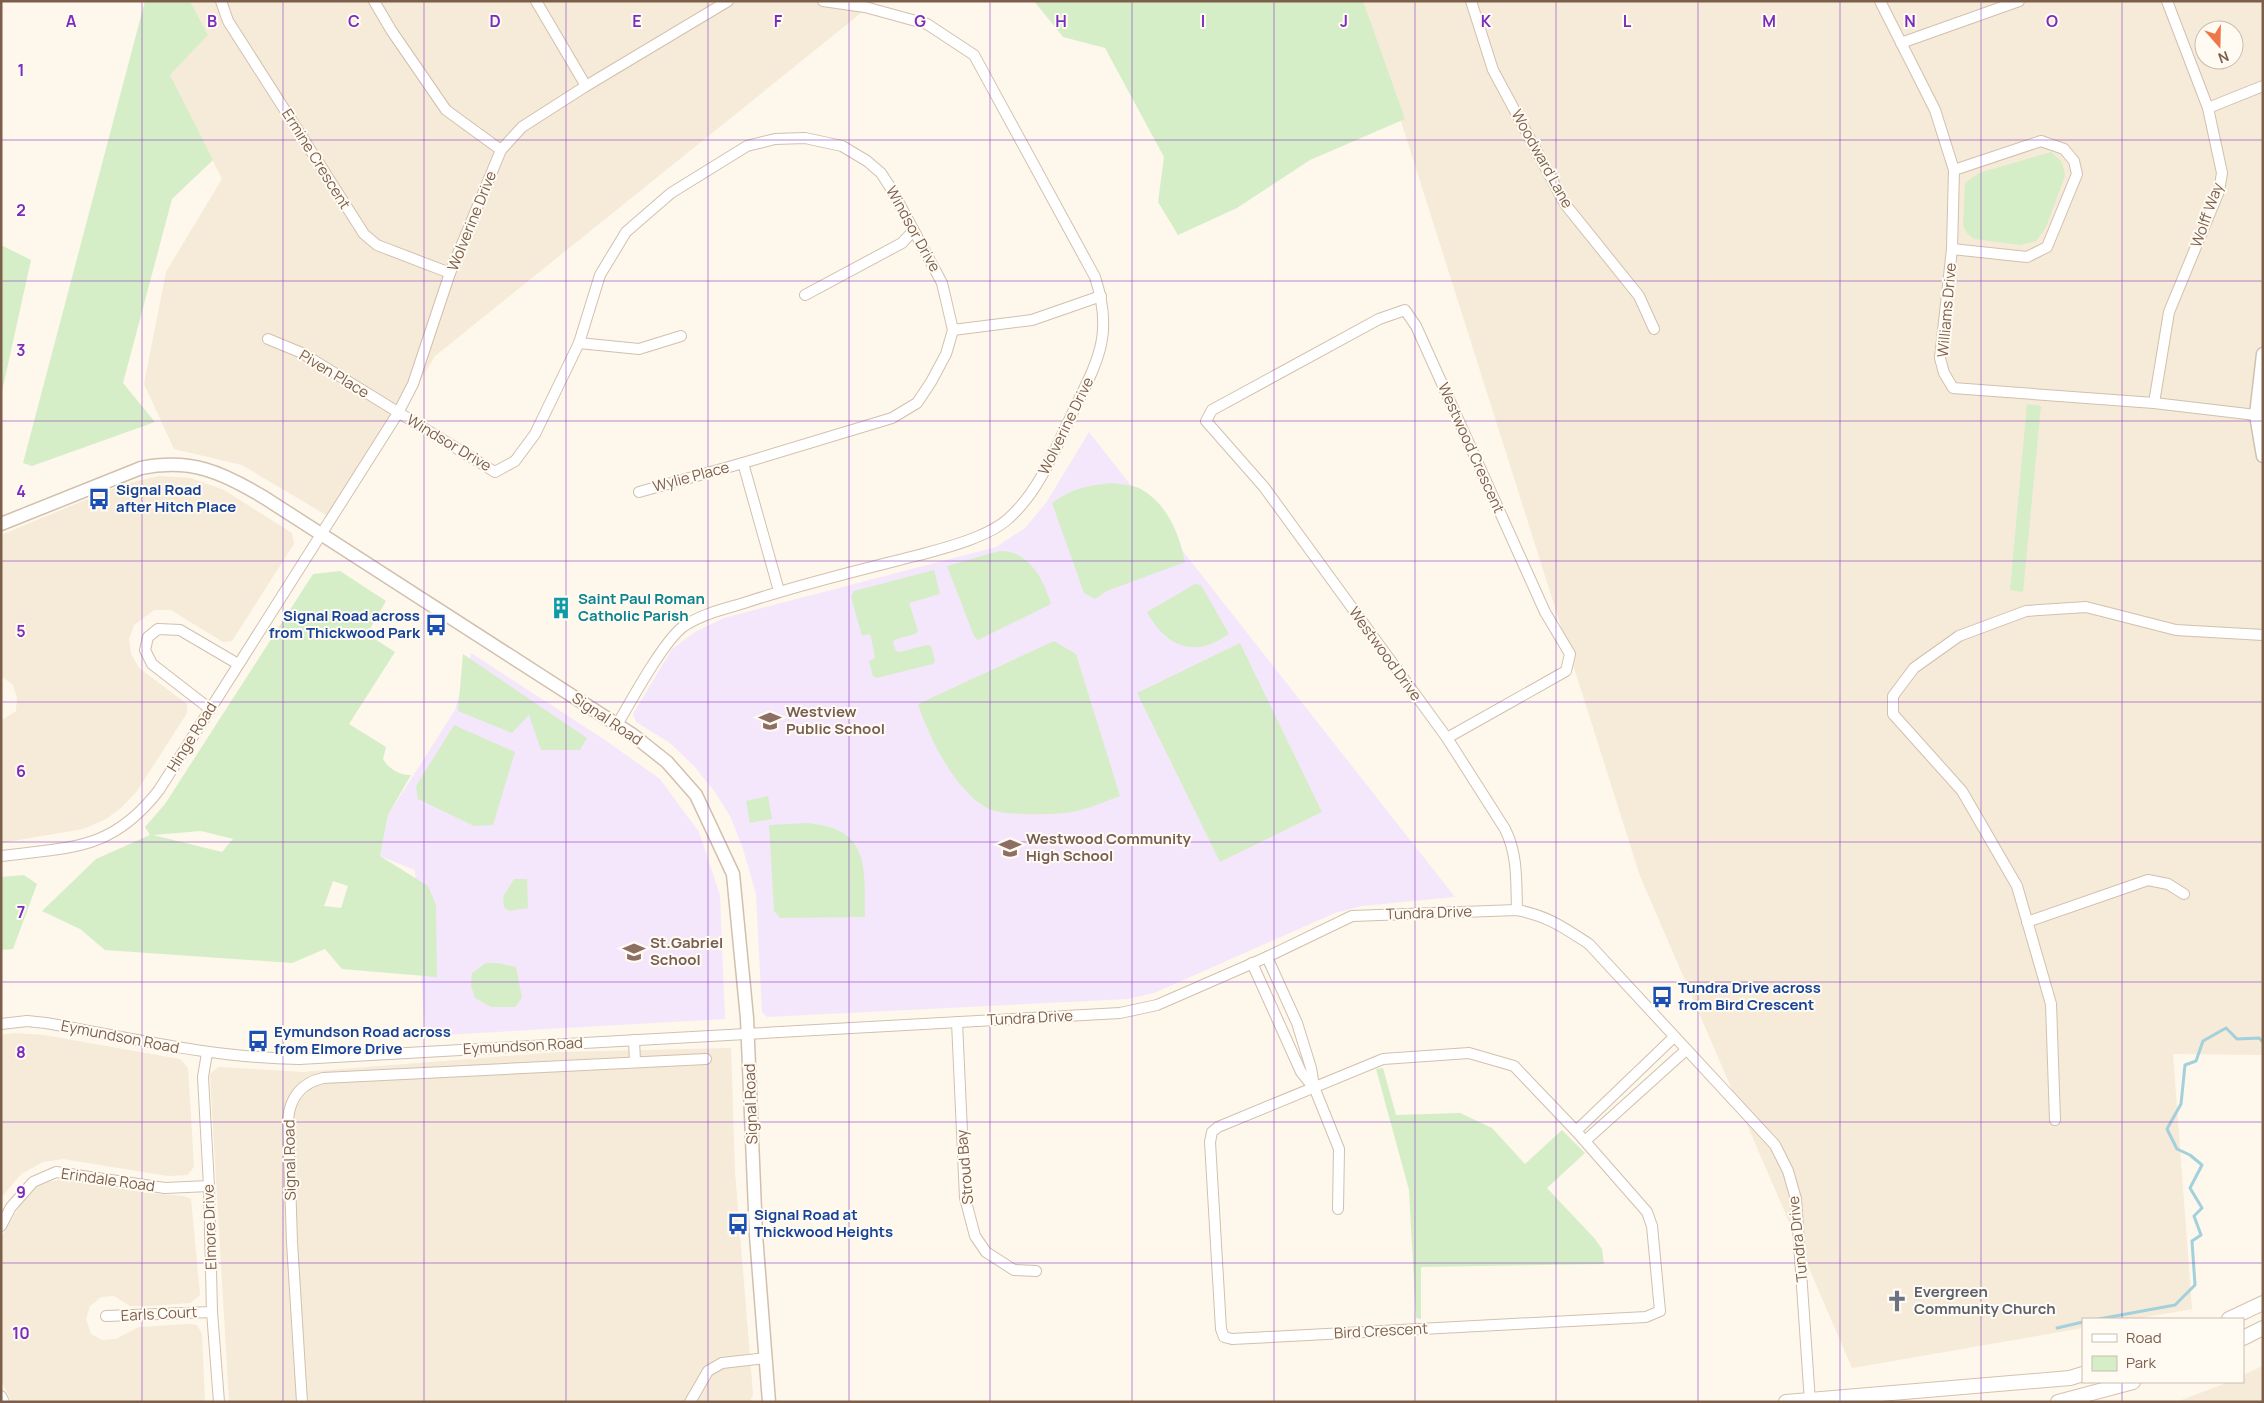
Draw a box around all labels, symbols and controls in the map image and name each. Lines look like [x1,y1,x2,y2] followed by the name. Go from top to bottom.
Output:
[66,10,77,32] text: A
[207,10,217,32] text: B
[348,10,360,32] text: C
[489,10,501,32] text: D
[632,10,642,32] text: E
[774,10,783,32] text: F
[914,10,926,32] text: G
[1055,10,1067,32] text: H
[1201,10,1205,32] text: I
[1340,10,1348,32] text: J
[1481,10,1492,32] text: K
[1623,10,1632,32] text: L
[1762,10,1776,32] text: M
[1904,10,1916,32] text: N
[2046,10,2058,32] text: O
[2194,20,2244,70] north arrow
[2216,47,2232,68] text: N
[17,59,25,81] text: 1
[277,104,356,213] street label: Ermine Crescent
[1507,106,1578,212] street label: Woodward Lane
[442,167,501,274] street label: Wolverine Drive
[2185,179,2228,250] street label: Wolff Way
[881,182,946,276] street label: Windsor Drive
[16,199,26,221] text: 2
[1932,262,1961,358] street label: Williams Drive
[16,339,26,361] text: 3
[295,344,373,403] street label: Piven Place
[1033,373,1098,478] street label: Wolverine Drive
[1433,379,1510,516] street label: Westwood Crescent
[403,409,496,476] street label: Windsor Drive
[650,456,732,497] street label: Wylie Place
[116,479,236,517] place label: Signal Road after Hitch Place
[16,480,26,502] text: 4
[86,486,112,512] bus stop icon: Signal Road after Hitch Place
[578,588,705,626] place label: Saint Paul Roman Catholic Parish
[548,595,574,621] building icon: Saint Paul Roman Catholic Parish
[1344,602,1427,705] street label: Westwood Drive
[269,605,421,643] place label: Signal Road across from Thickwood Park
[423,612,449,638] bus stop icon: Signal Road across from Thickwood Park
[16,620,26,642] text: 5
[568,687,647,750] street label: Signal Road
[162,698,221,776] street label: Hinge Road
[786,701,885,739] place label: Westview Public School
[757,708,783,734] school or university icon: Westview Public School
[16,760,26,782] text: 6
[1026,828,1191,866] place label: Westwood Community High School
[997,835,1023,861] school or university icon: Westwood Community High School
[1385,900,1473,925] street label: Tundra Drive
[17,901,25,923] text: 7
[650,932,723,970] place label: St.Gabriel School
[621,939,647,965] school or university icon: St.Gabriel School
[1678,977,1821,1015] place label: Tundra Drive across from Bird Crescent
[1649,984,1675,1010] bus stop icon: Tundra Drive across from Bird Crescent
[986,1005,1074,1030] street label: Tundra Drive
[59,1015,181,1058] street label: Eymundson Road
[274,1021,451,1059] place label: Eymundson Road across from Elmore Drive
[245,1028,271,1054] bus stop icon: Eymundson Road across from Elmore Drive
[462,1032,583,1059] street label: Eymundson Road
[16,1041,26,1063] text: 8
[739,1063,762,1145] street label: Signal Road
[278,1119,301,1201] street label: Signal Road
[951,1129,978,1205] street label: Stroud Bay
[60,1163,156,1196] street label: Erindale Road
[16,1181,26,1203] text: 9
[198,1184,221,1270] street label: Elmore Drive
[1783,1195,1812,1283] street label: Tundra Drive
[754,1204,893,1242] place label: Signal Road at Thickwood Heights
[725,1211,751,1237] bus stop icon: Signal Road at Thickwood Heights
[1914,1281,2056,1319] place label: Evergreen Community Church
[1884,1288,1910,1314] church icon: Evergreen Community Church
[120,1301,198,1326] street label: Earls Court
[1333,1318,1428,1343] street label: Bird Crescent
[2082,1318,2244,1383] legend
[12,1322,30,1344] text: 10
[2126,1327,2162,1348] text: Road
[2126,1352,2156,1373] text: Park

